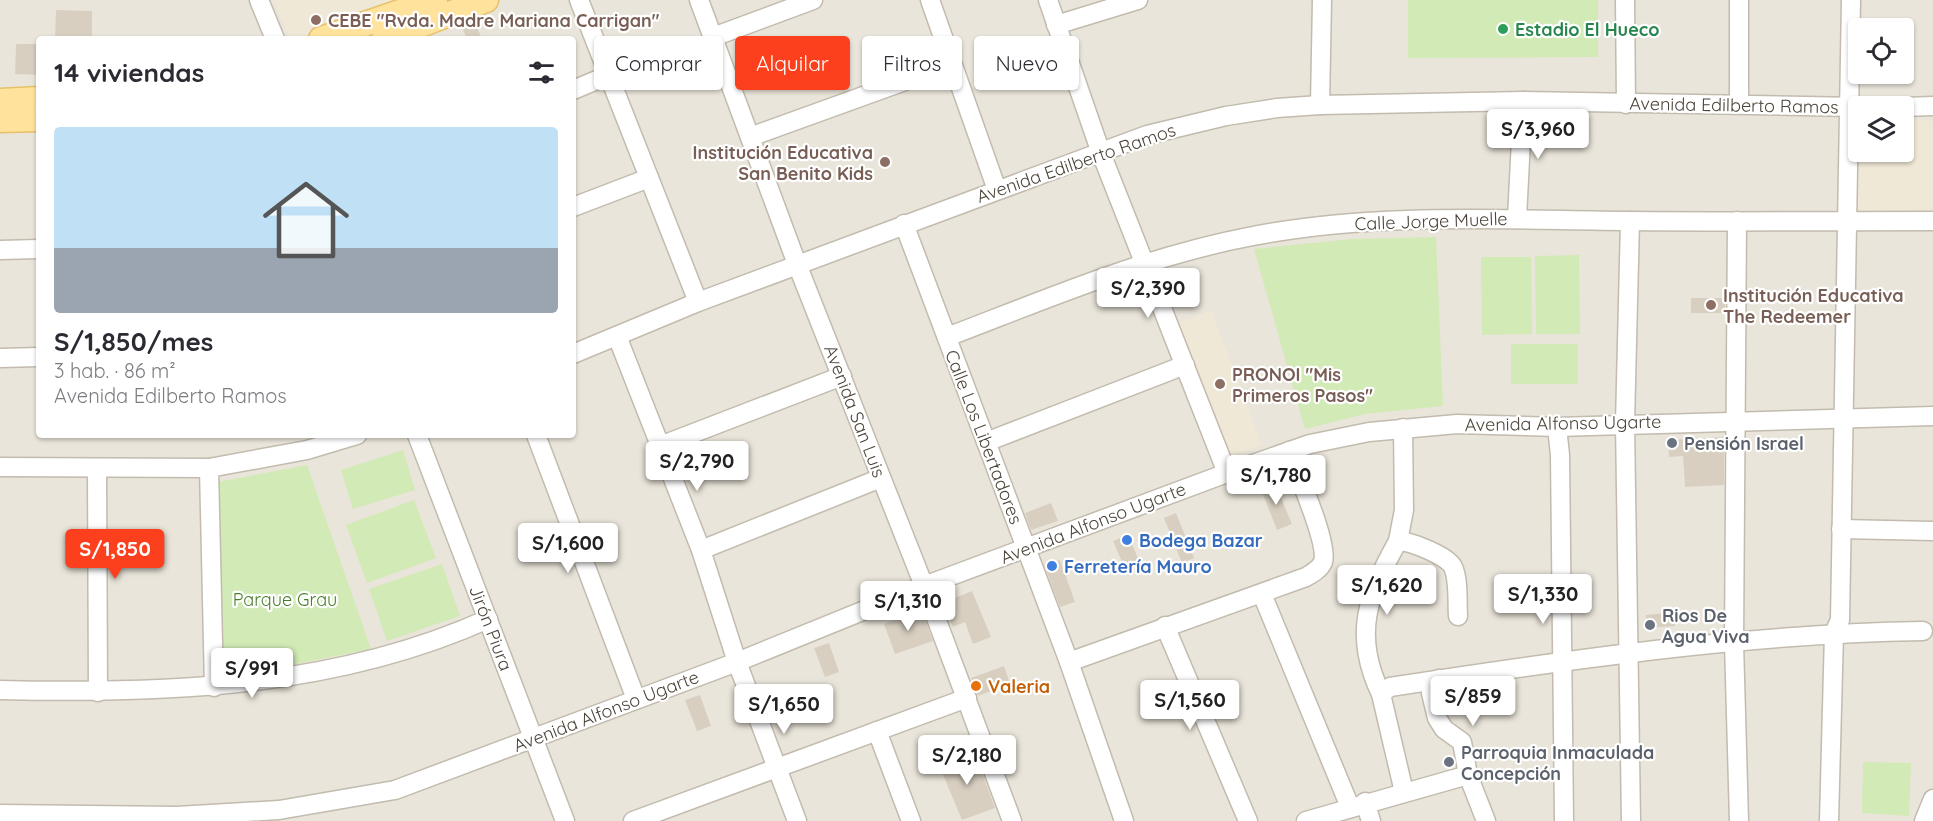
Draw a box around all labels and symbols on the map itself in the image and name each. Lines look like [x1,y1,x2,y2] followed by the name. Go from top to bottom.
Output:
[328,9,660,32] place label: CEBE "Rvda. Madre Mariana Carrigan"
[309,13,323,27] marker: CEBE "Rvda. Madre Mariana Carrigan"
[1515,18,1659,41] place label: Estadio El Hueco
[1496,22,1510,36] marker: Estadio El Hueco
[1629,92,1839,118] street label: Avenida Edilberto Ramos
[1483,109,1593,160] pin: S/3,960
[973,118,1179,208] street label: Avenida Edilberto Ramos
[692,141,873,185] place label: Institución Educativa San Benito Kids
[878,155,892,169] marker: Institución Educativa San Benito Kids
[1354,207,1508,235] street label: Calle Jorge Muelle
[1093,268,1203,319] pin: S/2,390
[1723,284,1904,328] place label: Institución Educativa The Redeemer
[1704,298,1718,312] marker: Institución Educativa The Redeemer
[819,341,891,481] street label: Avenida San Luis
[940,347,1028,527] street label: Calle Los Libertadores
[1232,363,1373,407] place label: PRONOI "Mis Primeros Pasos"
[1213,377,1227,391] marker: PRONOI "Mis Primeros Pasos"
[1464,410,1662,436] street label: Avenida Alfonso Ugarte
[1684,432,1804,455] place label: Pensión Israel
[1665,436,1679,450] marker: Pensión Israel
[642,441,752,492] pin: S/2,790
[1221,455,1331,506] pin: S/1,780
[997,477,1189,569] street label: Avenida Alfonso Ugarte
[513,523,623,574] pin: S/1,600
[60,529,170,580] pin: S/1,850
[1139,529,1263,552] place label: Bodega Bazar
[1120,533,1134,547] marker: Bodega Bazar
[1064,555,1212,578] place label: Ferretería Mauro
[1045,559,1059,573] marker: Ferretería Mauro
[1332,565,1442,616] pin: S/1,620
[1488,574,1598,625] pin: S/1,330
[853,581,963,632] pin: S/1,310
[464,582,518,674] street label: Jirón Piura
[233,588,337,611] park label: Parque Grau
[1662,604,1750,648] place label: Rios De Agua Viva
[1643,618,1657,632] marker: Rios De Agua Viva
[210,648,294,699] pin: S/991
[510,665,702,757] street label: Avenida Alfonso Ugarte
[988,675,1050,698] place label: Valeria
[1431,676,1515,727] pin: S/859
[969,679,983,693] marker: Valeria
[1135,680,1245,731] pin: S/1,560
[729,684,839,735] pin: S/1,650
[912,735,1022,786] pin: S/2,180
[1461,741,1654,785] place label: Parroquia Inmaculada Concepción
[1442,755,1456,769] marker: Parroquia Inmaculada Concepción

